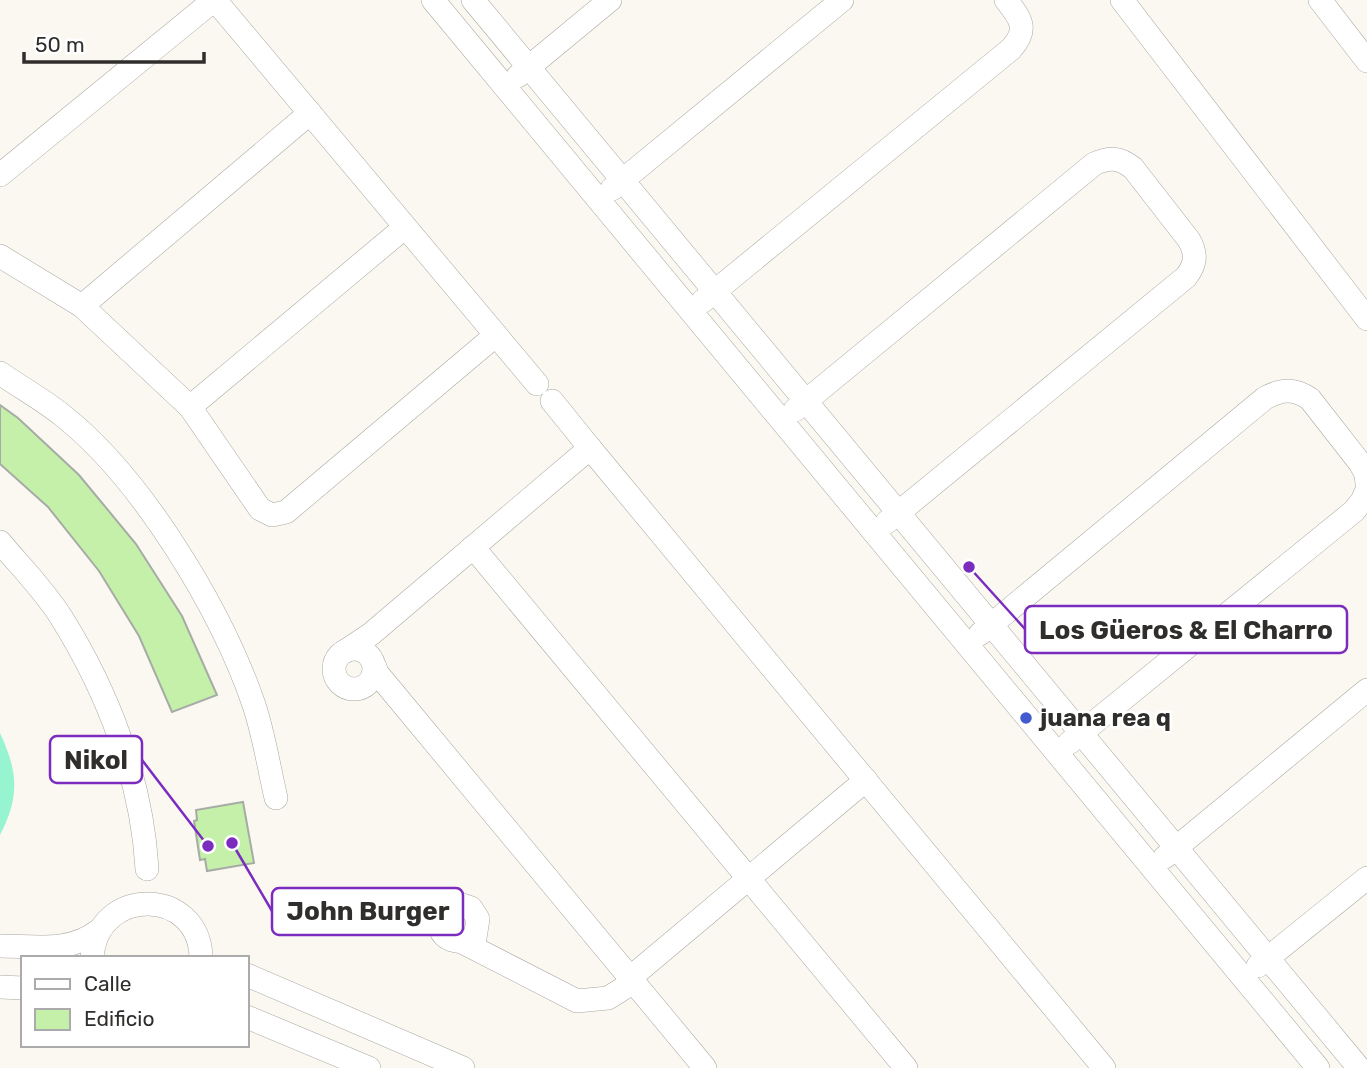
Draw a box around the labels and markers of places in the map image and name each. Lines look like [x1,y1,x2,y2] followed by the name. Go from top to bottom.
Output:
[1025,606,1347,653] callout: Los Güeros & El Charro
[1038,704,1171,732] place label: juana rea q
[1018,710,1034,726] marker: juana rea q
[50,736,142,783] callout: Nikol
[272,888,463,935] callout: John Burger

